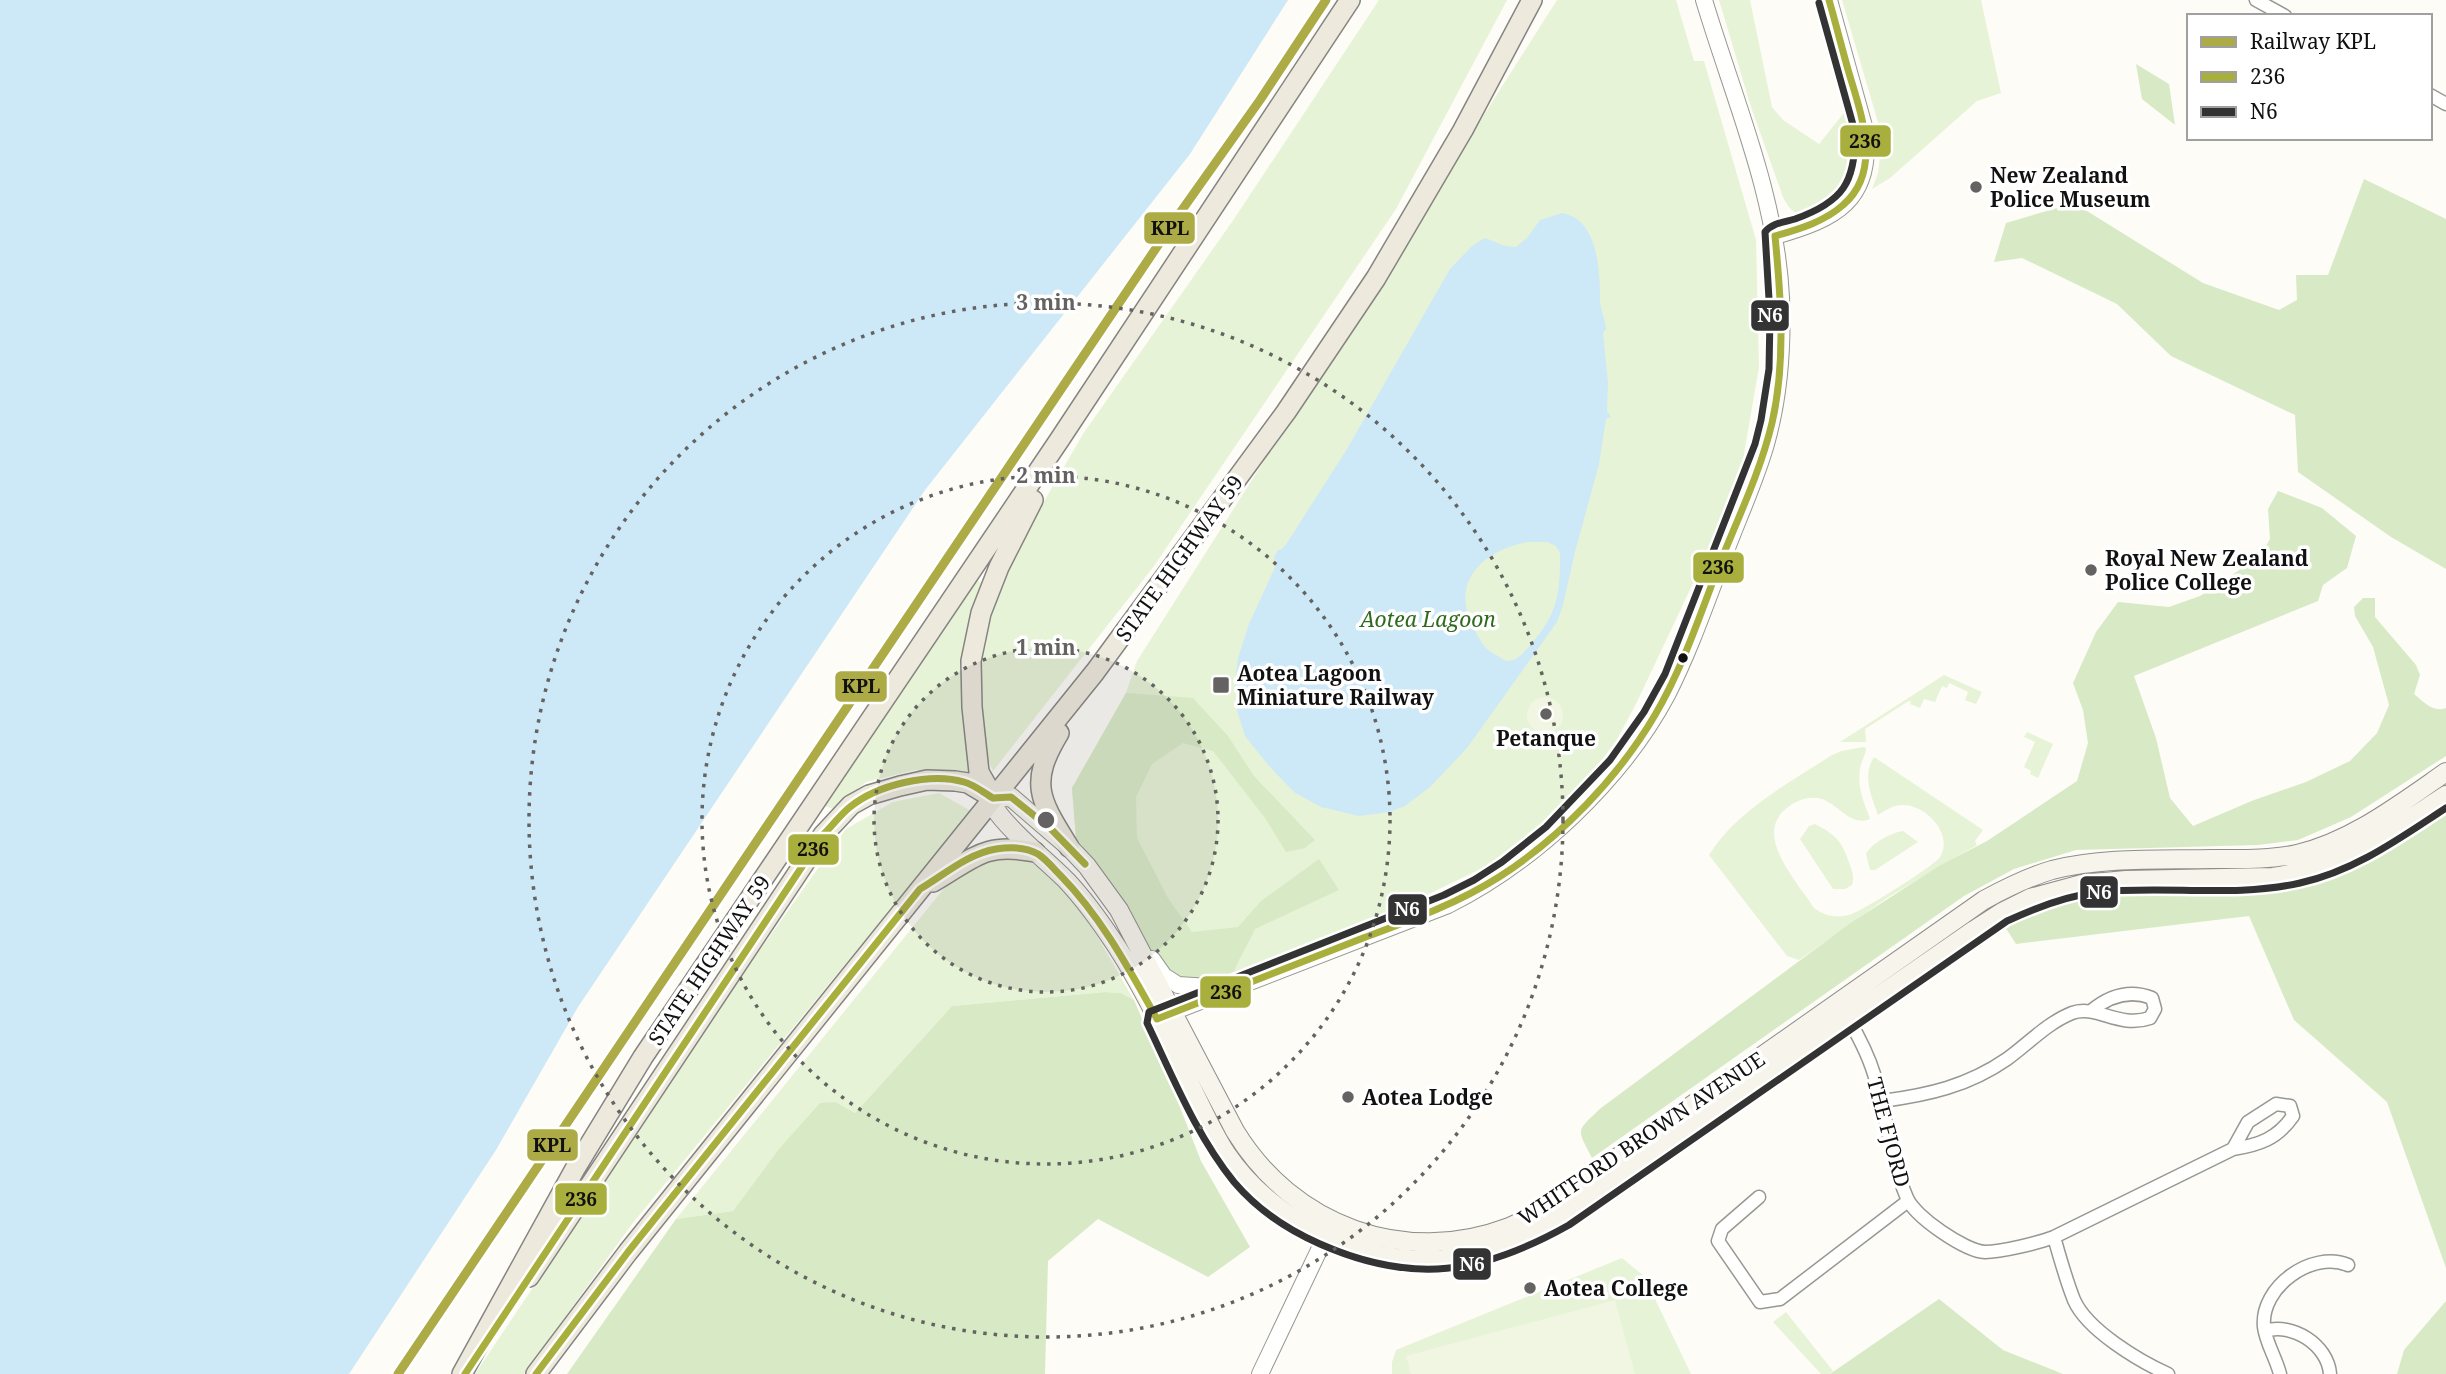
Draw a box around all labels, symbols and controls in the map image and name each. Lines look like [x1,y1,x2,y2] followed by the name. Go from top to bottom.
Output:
[2187,14,2432,140] legend
[2250,27,2376,55] text: Railway KPL
[2250,62,2285,90] text: 236
[2250,97,2278,125] text: N6
[1839,124,1892,158] line badge: 236
[1849,128,1881,154] text: 236
[1990,161,2151,213] place label: New Zealand Police Museum
[1968,179,1984,195] marker: New Zealand Police Museum
[1143,211,1196,245] line badge: KPL
[1151,215,1189,241] text: KPL
[1016,288,1076,316] text: 3 min
[1750,299,1790,332] line badge: N6
[1757,302,1783,328] text: N6
[1016,461,1076,489] text: 2 min
[1109,469,1249,647] street label: STATE HIGHWAY 59
[2105,544,2309,596] place label: Royal New Zealand Police College
[1692,551,1745,584] line badge: 236
[1702,554,1734,580] text: 236
[2083,562,2099,578] marker: Royal New Zealand Police College
[1358,605,1496,633] park label: Aotea Lagoon
[1016,633,1076,661] text: 1 min
[1676,651,1690,665] unlabelled marker
[1237,659,1435,711] place label: Aotea Lagoon Miniature Railway
[834,670,888,703] line badge: KPL
[842,673,880,699] text: KPL
[1211,675,1231,695] marker: Aotea Lagoon Miniature Railway
[1538,706,1554,722] marker: Petanque
[1496,724,1596,752] place label: Petanque
[1034,808,1058,832] centre of rings
[787,833,840,866] line badge: 236
[797,836,829,862] text: 236
[642,869,776,1051] street label: STATE HIGHWAY 59
[2079,875,2119,909] line badge: N6
[2086,879,2112,905] text: N6
[1387,893,1428,926] line badge: N6
[1394,896,1420,922] text: N6
[1199,975,1252,1009] line badge: 236
[1210,979,1242,1005] text: 236
[1512,1045,1770,1231] street label: WHITFORD BROWN AVENUE
[1861,1074,1917,1190] street label: THE FJORD
[1362,1083,1493,1111] place label: Aotea Lodge
[1340,1089,1356,1105] marker: Aotea Lodge
[526,1128,579,1162] line badge: KPL
[533,1132,571,1158] text: KPL
[554,1182,608,1216] line badge: 236
[565,1186,597,1212] text: 236
[1452,1247,1492,1281] line badge: N6
[1459,1251,1485,1277] text: N6
[1544,1274,1688,1302] place label: Aotea College
[1522,1280,1538,1296] marker: Aotea College

